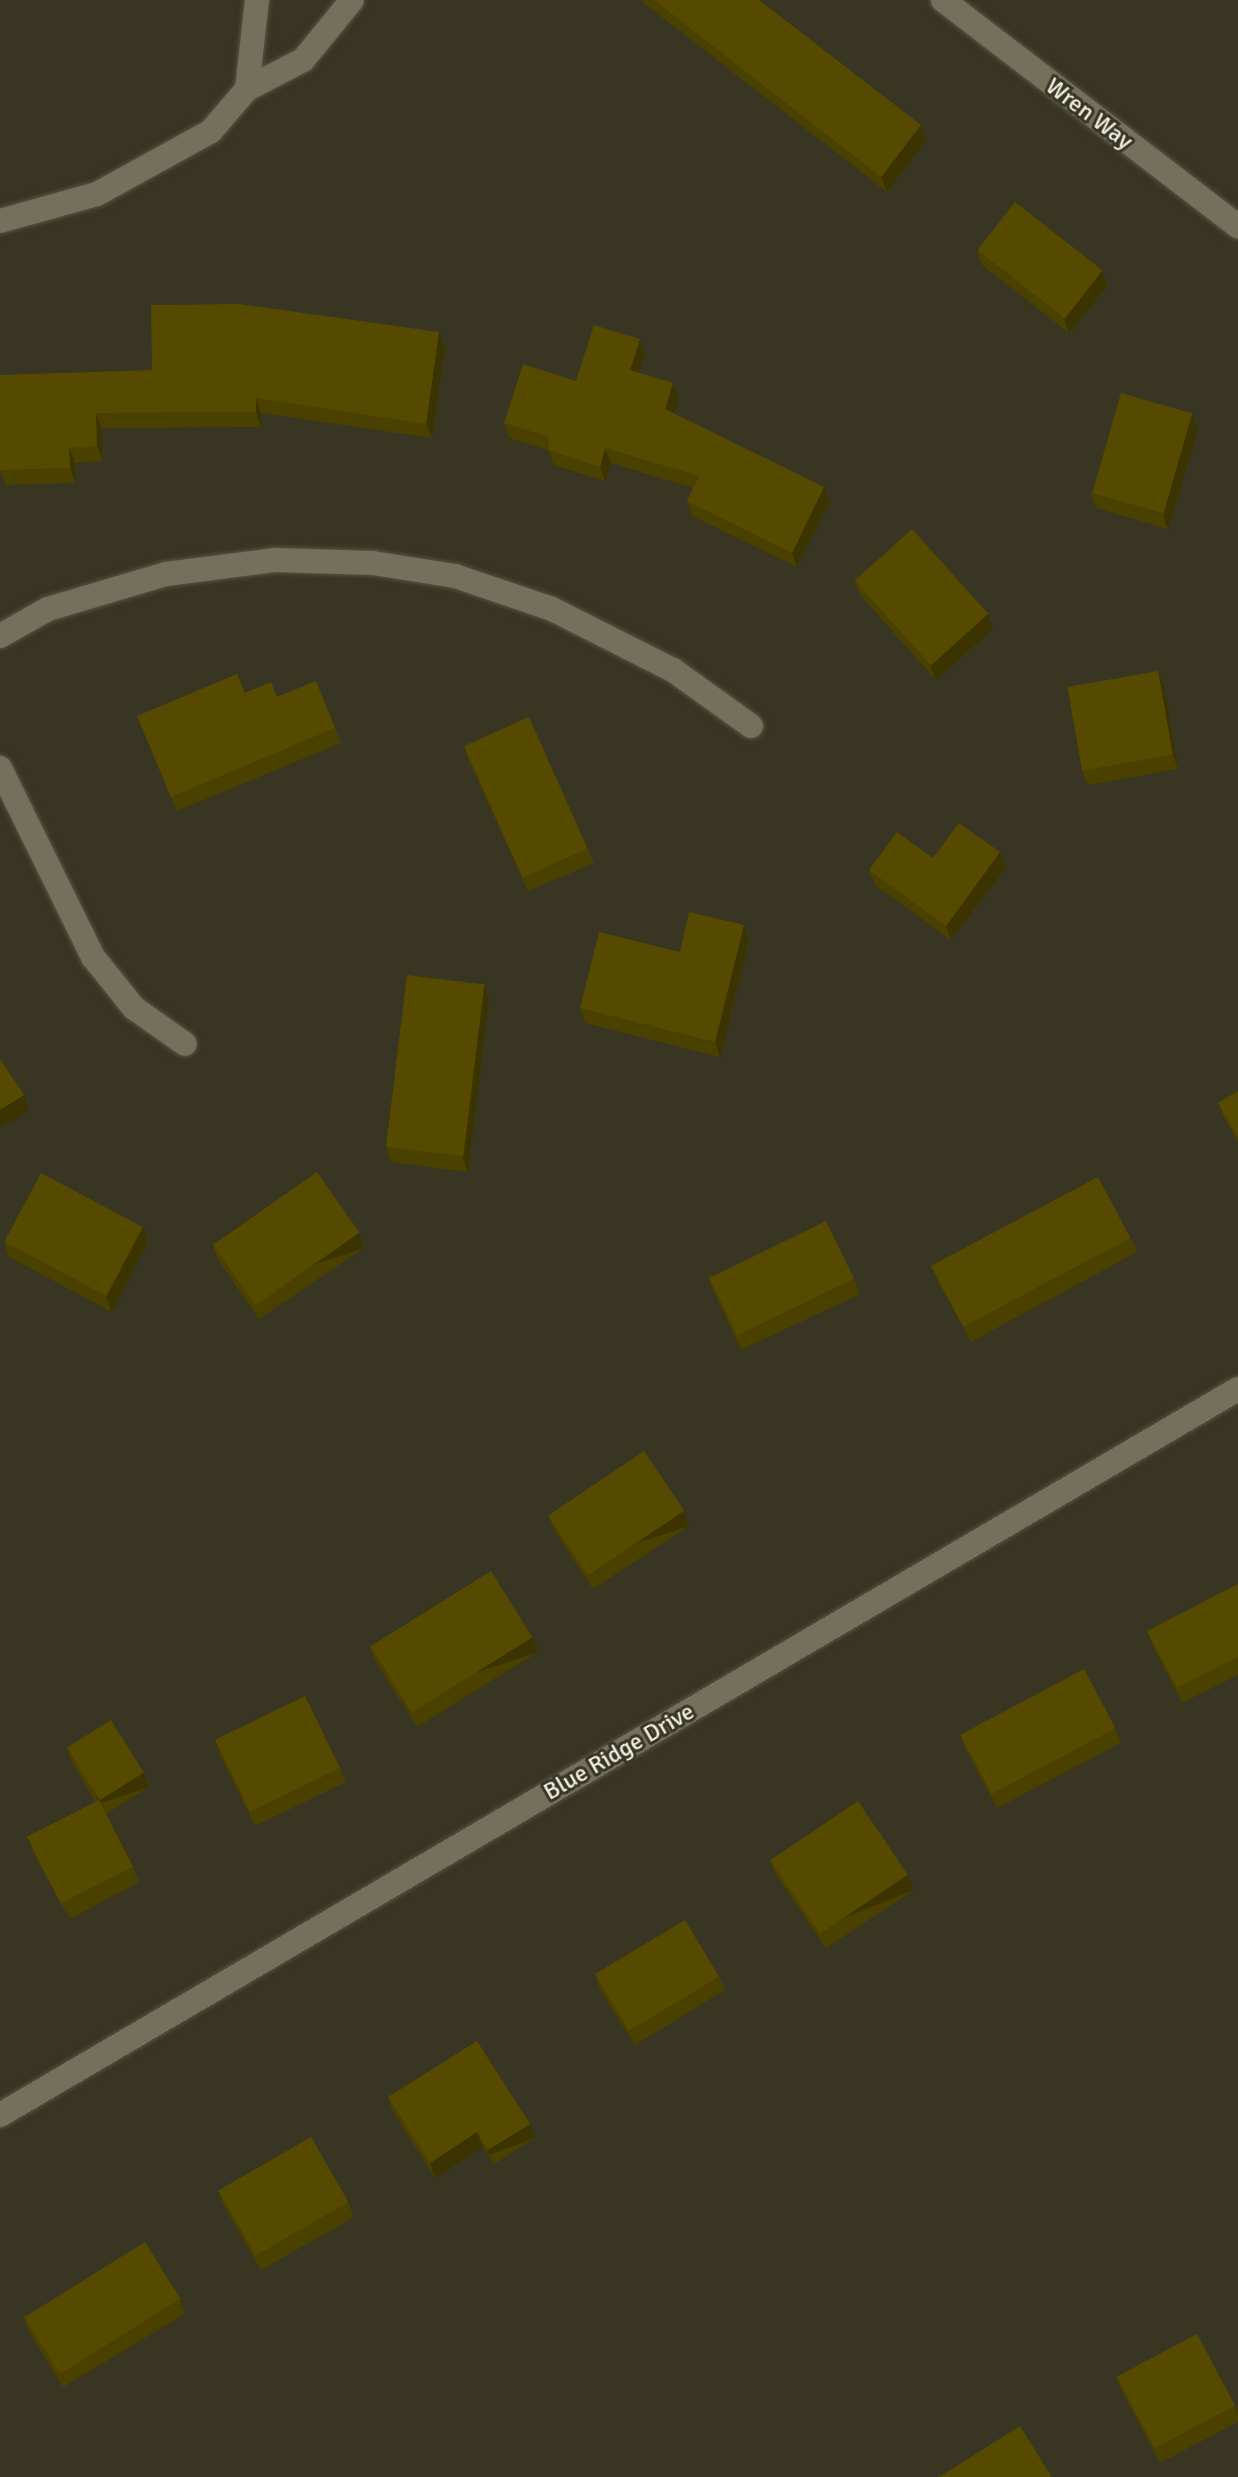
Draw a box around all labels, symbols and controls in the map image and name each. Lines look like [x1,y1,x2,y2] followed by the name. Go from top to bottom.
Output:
[1040,72,1138,156] street label: Wren Way
[539,1697,699,1807] street label: Blue Ridge Drive

